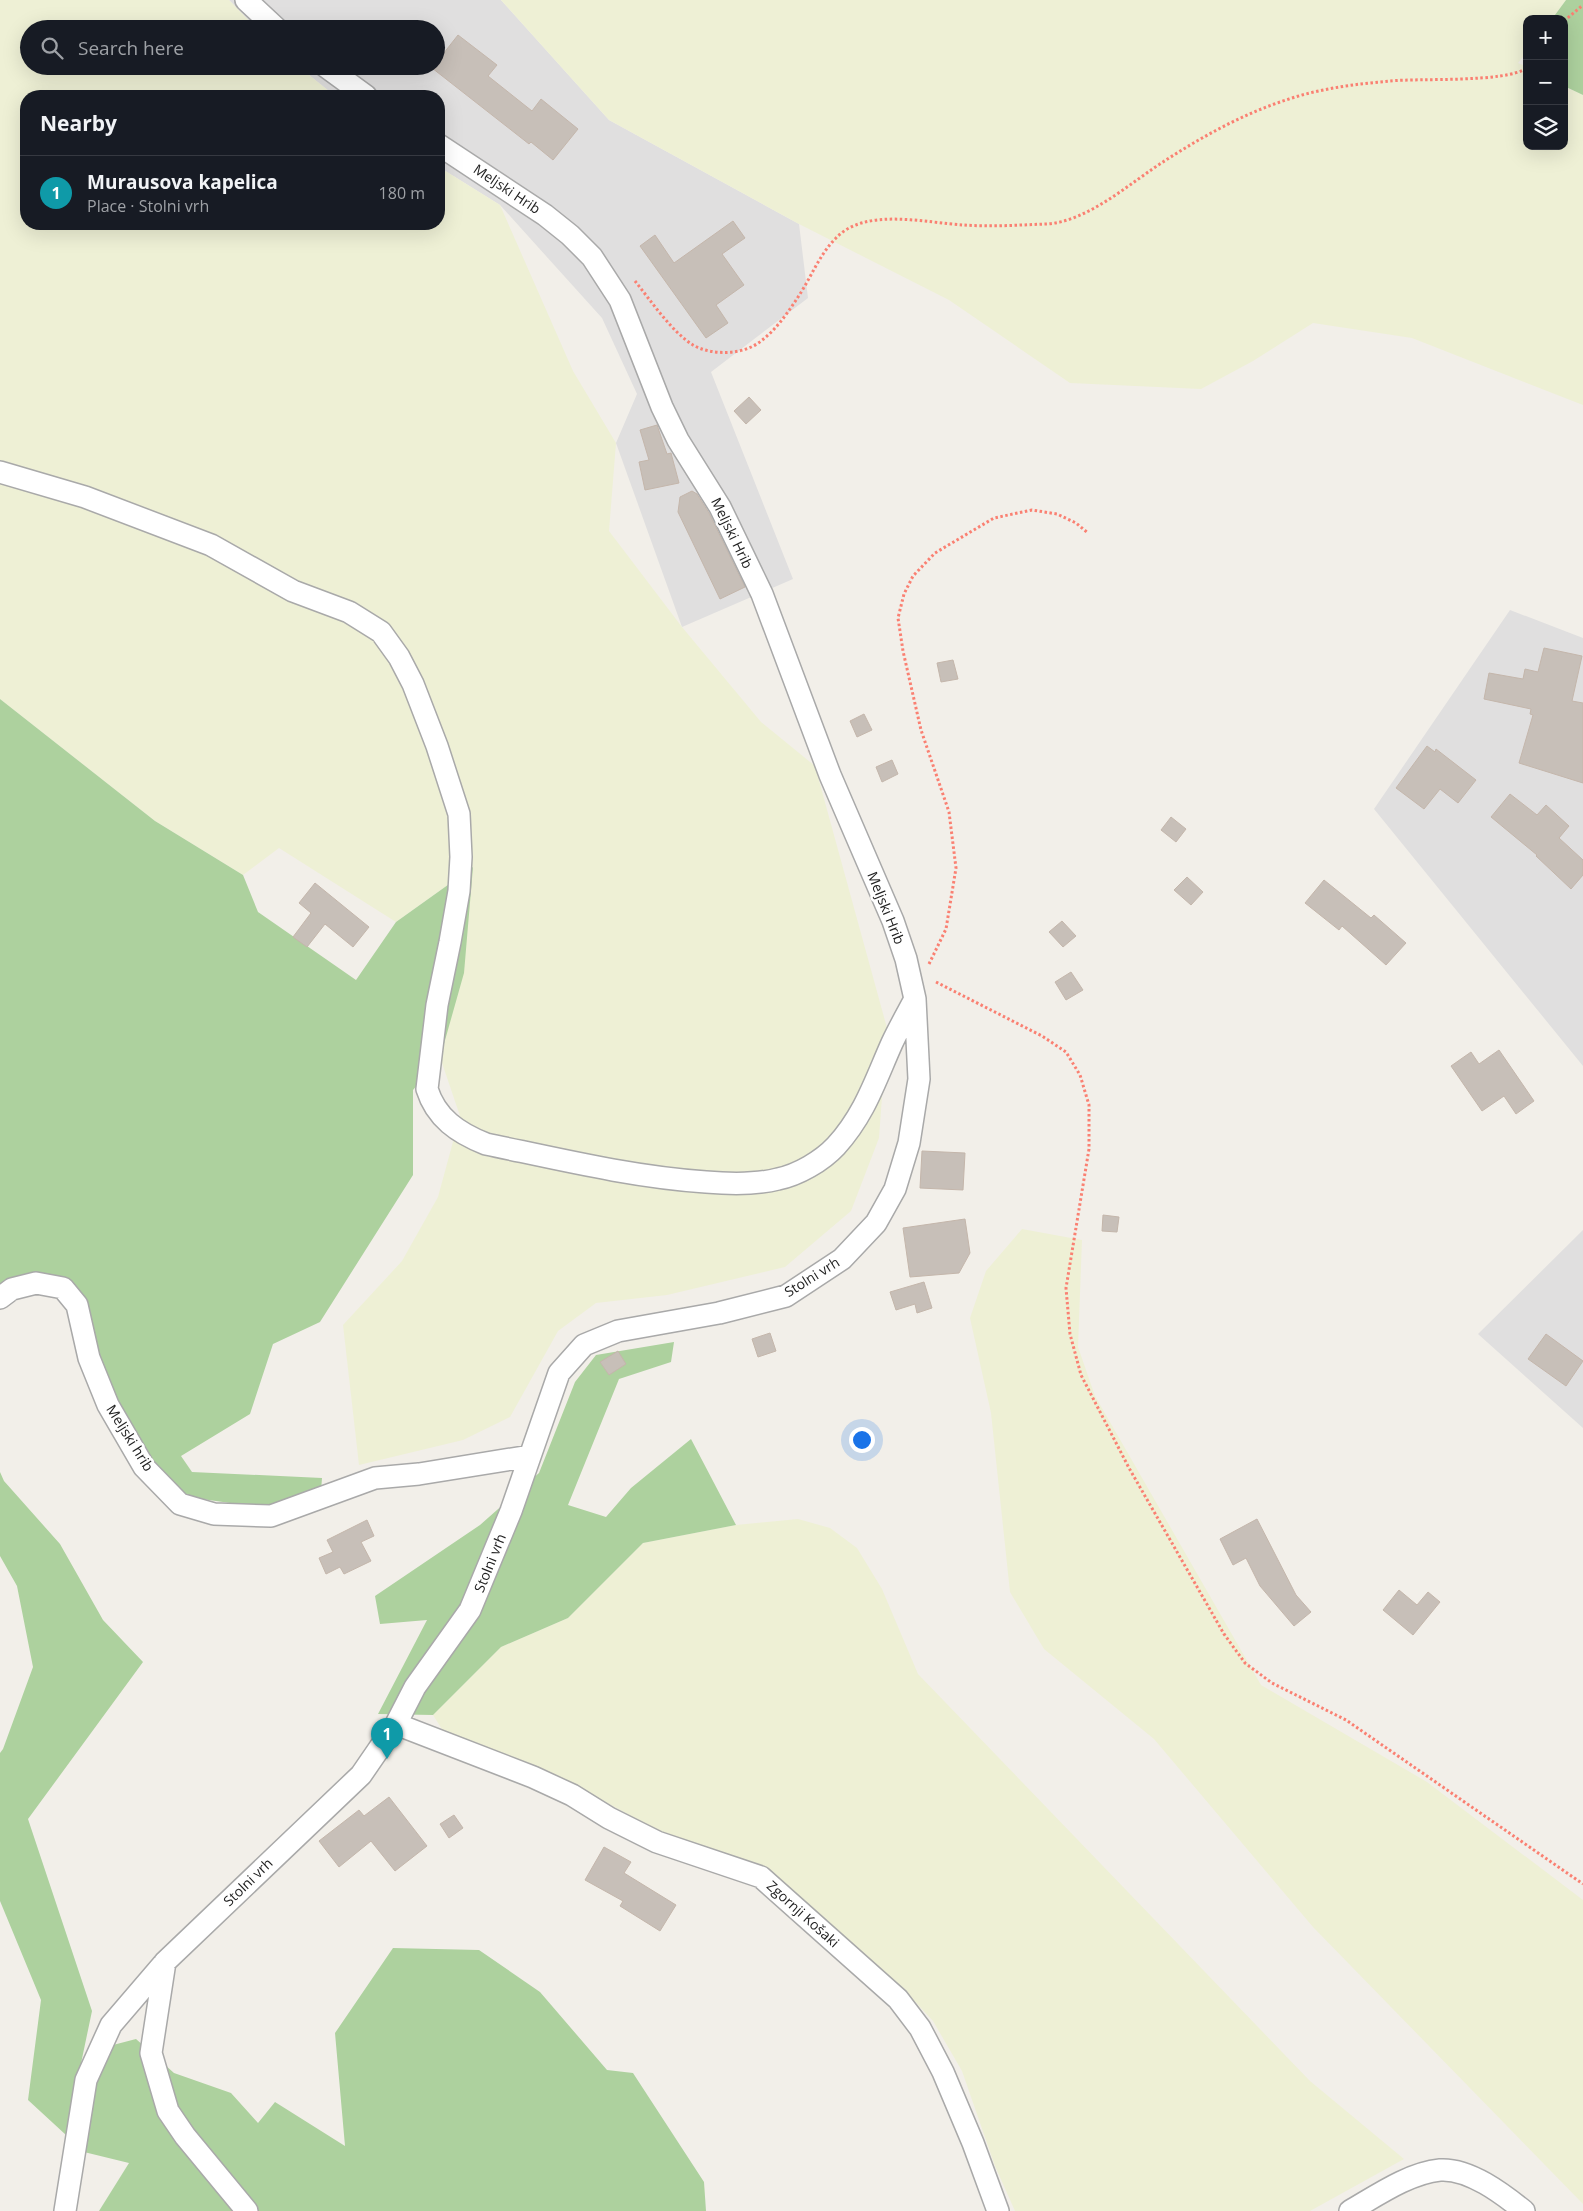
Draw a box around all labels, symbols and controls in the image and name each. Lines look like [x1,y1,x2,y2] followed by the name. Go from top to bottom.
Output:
[1523,15,1568,150] map controls
[1523,15,1568,60] button: +
[20,20,445,75] search box
[38,34,66,62] icon: search
[78,35,184,61] text: Search here
[1523,60,1568,105] button: −
[1523,105,1568,150] button: layers
[40,109,117,137] text: Nearby
[470,159,544,218] street label: Meljski Hrib
[87,169,278,195] text: Murausova kapelica
[51,182,61,204] text: 1
[379,182,425,204] text: 180 m
[87,195,209,217] text: Place · Stolni vrh
[707,494,758,571] street label: Meljski Hrib
[863,869,910,947] street label: Meljski Hrib
[781,1252,843,1301] street label: Stolni vrh
[102,1401,158,1475] street label: Meljski hrib
[849,1427,875,1453] your location
[469,1531,510,1595] street label: Stolni vrh
[371,1718,403,1759] pin: 1
[219,1853,276,1910] street label: Stolni vrh
[763,1876,844,1951] street label: Zgornji Košaki

